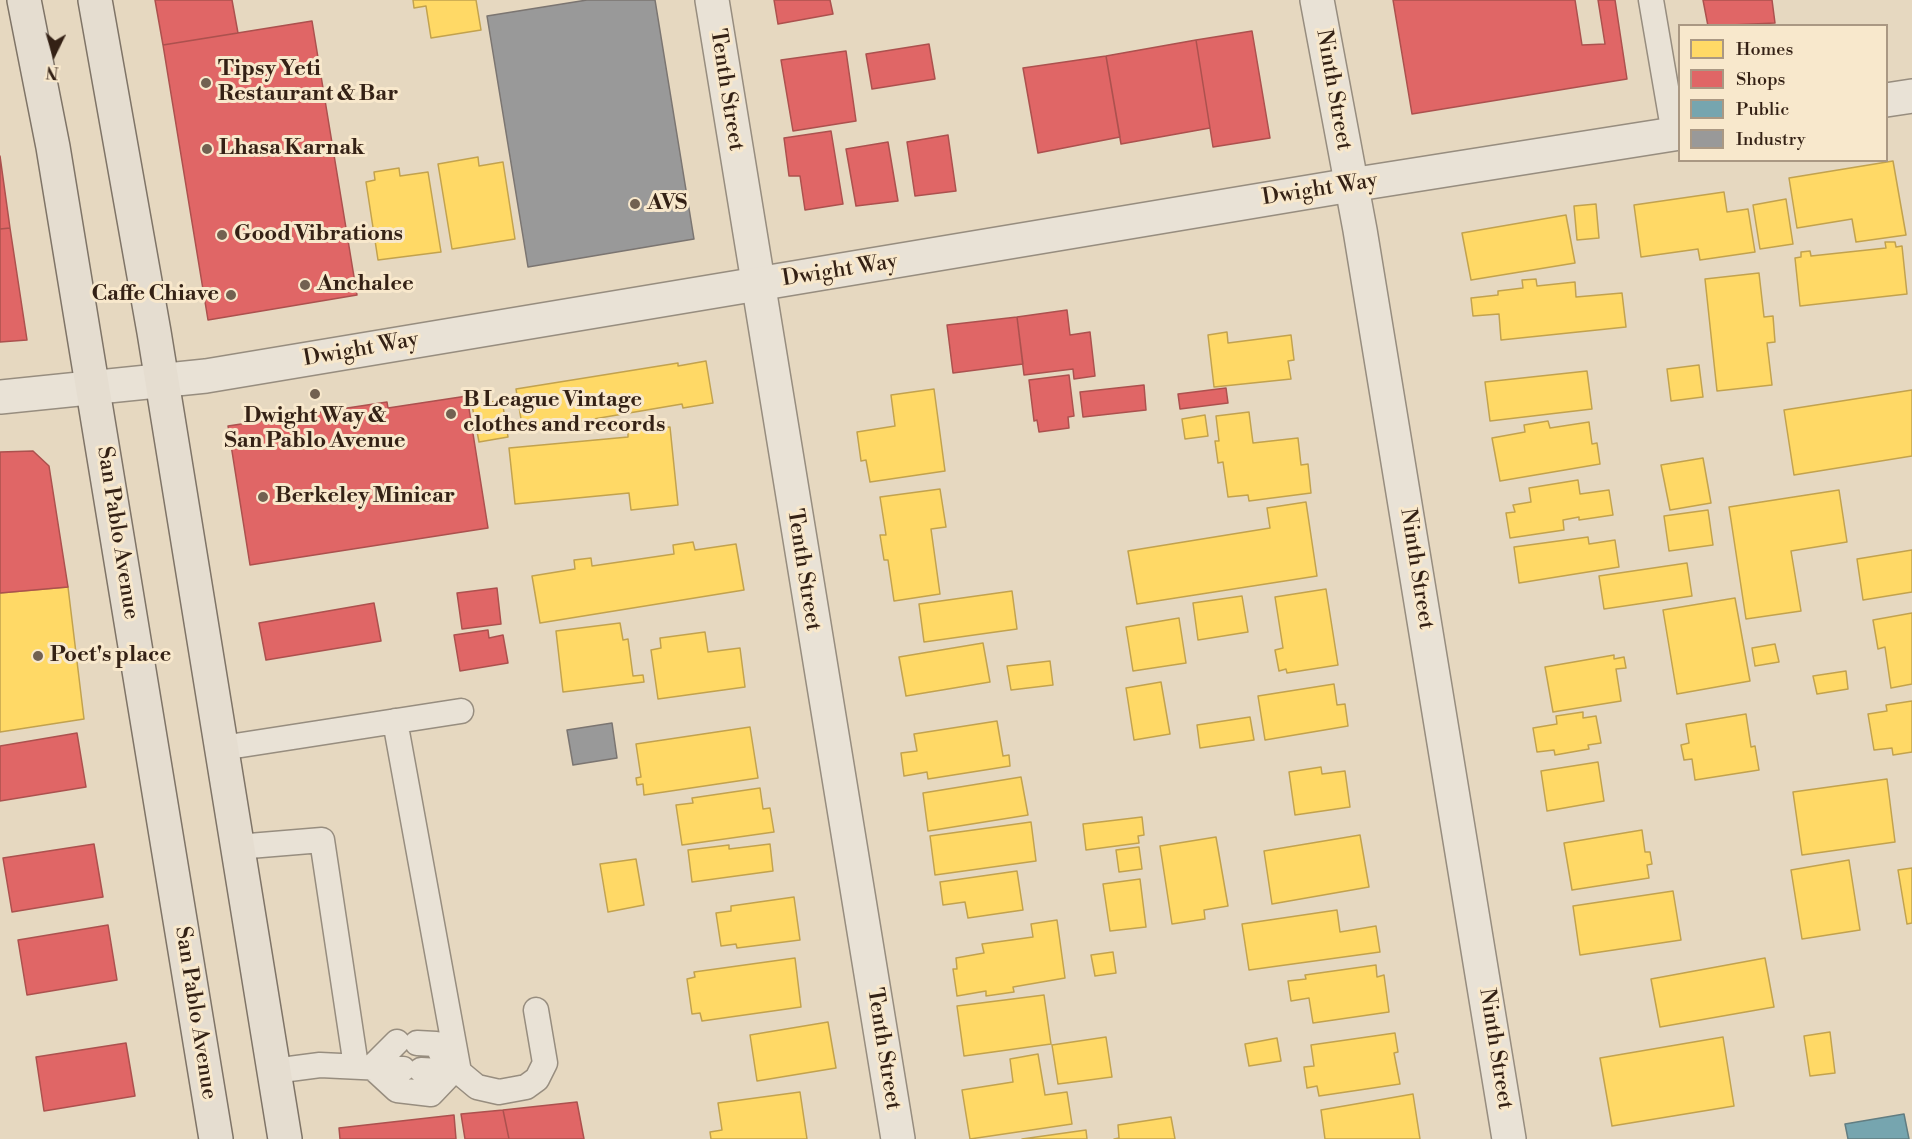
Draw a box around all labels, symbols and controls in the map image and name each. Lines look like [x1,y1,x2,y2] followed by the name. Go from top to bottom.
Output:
[24,24,84,84] north arrow
[1678,24,1888,162] legend
[703,27,749,153] street label: Tenth Street
[1309,28,1357,152] street label: Ninth Street
[1736,38,1793,61] text: Homes
[218,57,398,108] place label: Tipsy Yeti Restaurant & Bar
[45,61,60,82] text: N
[1736,68,1785,91] text: Shops
[199,76,213,90] marker: Tipsy Yeti Restaurant & Bar
[1736,98,1789,121] text: Public
[1736,128,1806,151] text: Industry
[219,136,365,162] place label: Lhasa Karnak
[200,142,214,156] marker: Lhasa Karnak
[1260,168,1380,212] street label: Dwight Way
[647,191,687,217] place label: AVS
[628,197,642,211] marker: AVS
[234,222,403,248] place label: Good Vibrations
[215,228,229,242] marker: Good Vibrations
[780,249,900,293] street label: Dwight Way
[317,272,414,298] place label: Anchalee
[298,278,312,292] marker: Anchalee
[91,282,219,308] place label: Caffe Chiave
[224,288,238,302] marker: Caffe Chiave
[301,327,421,373] street label: Dwight Way
[308,387,322,401] marker: Dwight Way & San Pablo Avenue
[463,388,665,440] place label: B League Vintage clothes and records
[224,404,406,456] place label: Dwight Way & San Pablo Avenue
[444,407,458,421] marker: B League Vintage clothes and records
[90,445,144,621] street label: San Pablo Avenue
[275,484,455,510] place label: Berkeley Minicar
[256,490,270,504] marker: Berkeley Minicar
[780,507,826,633] street label: Tenth Street
[1393,507,1439,631] street label: Ninth Street
[50,643,171,669] place label: Poet's place
[31,649,45,663] marker: Poet's place
[168,925,222,1101] street label: San Pablo Avenue
[860,986,906,1112] street label: Tenth Street
[1472,987,1518,1111] street label: Ninth Street

